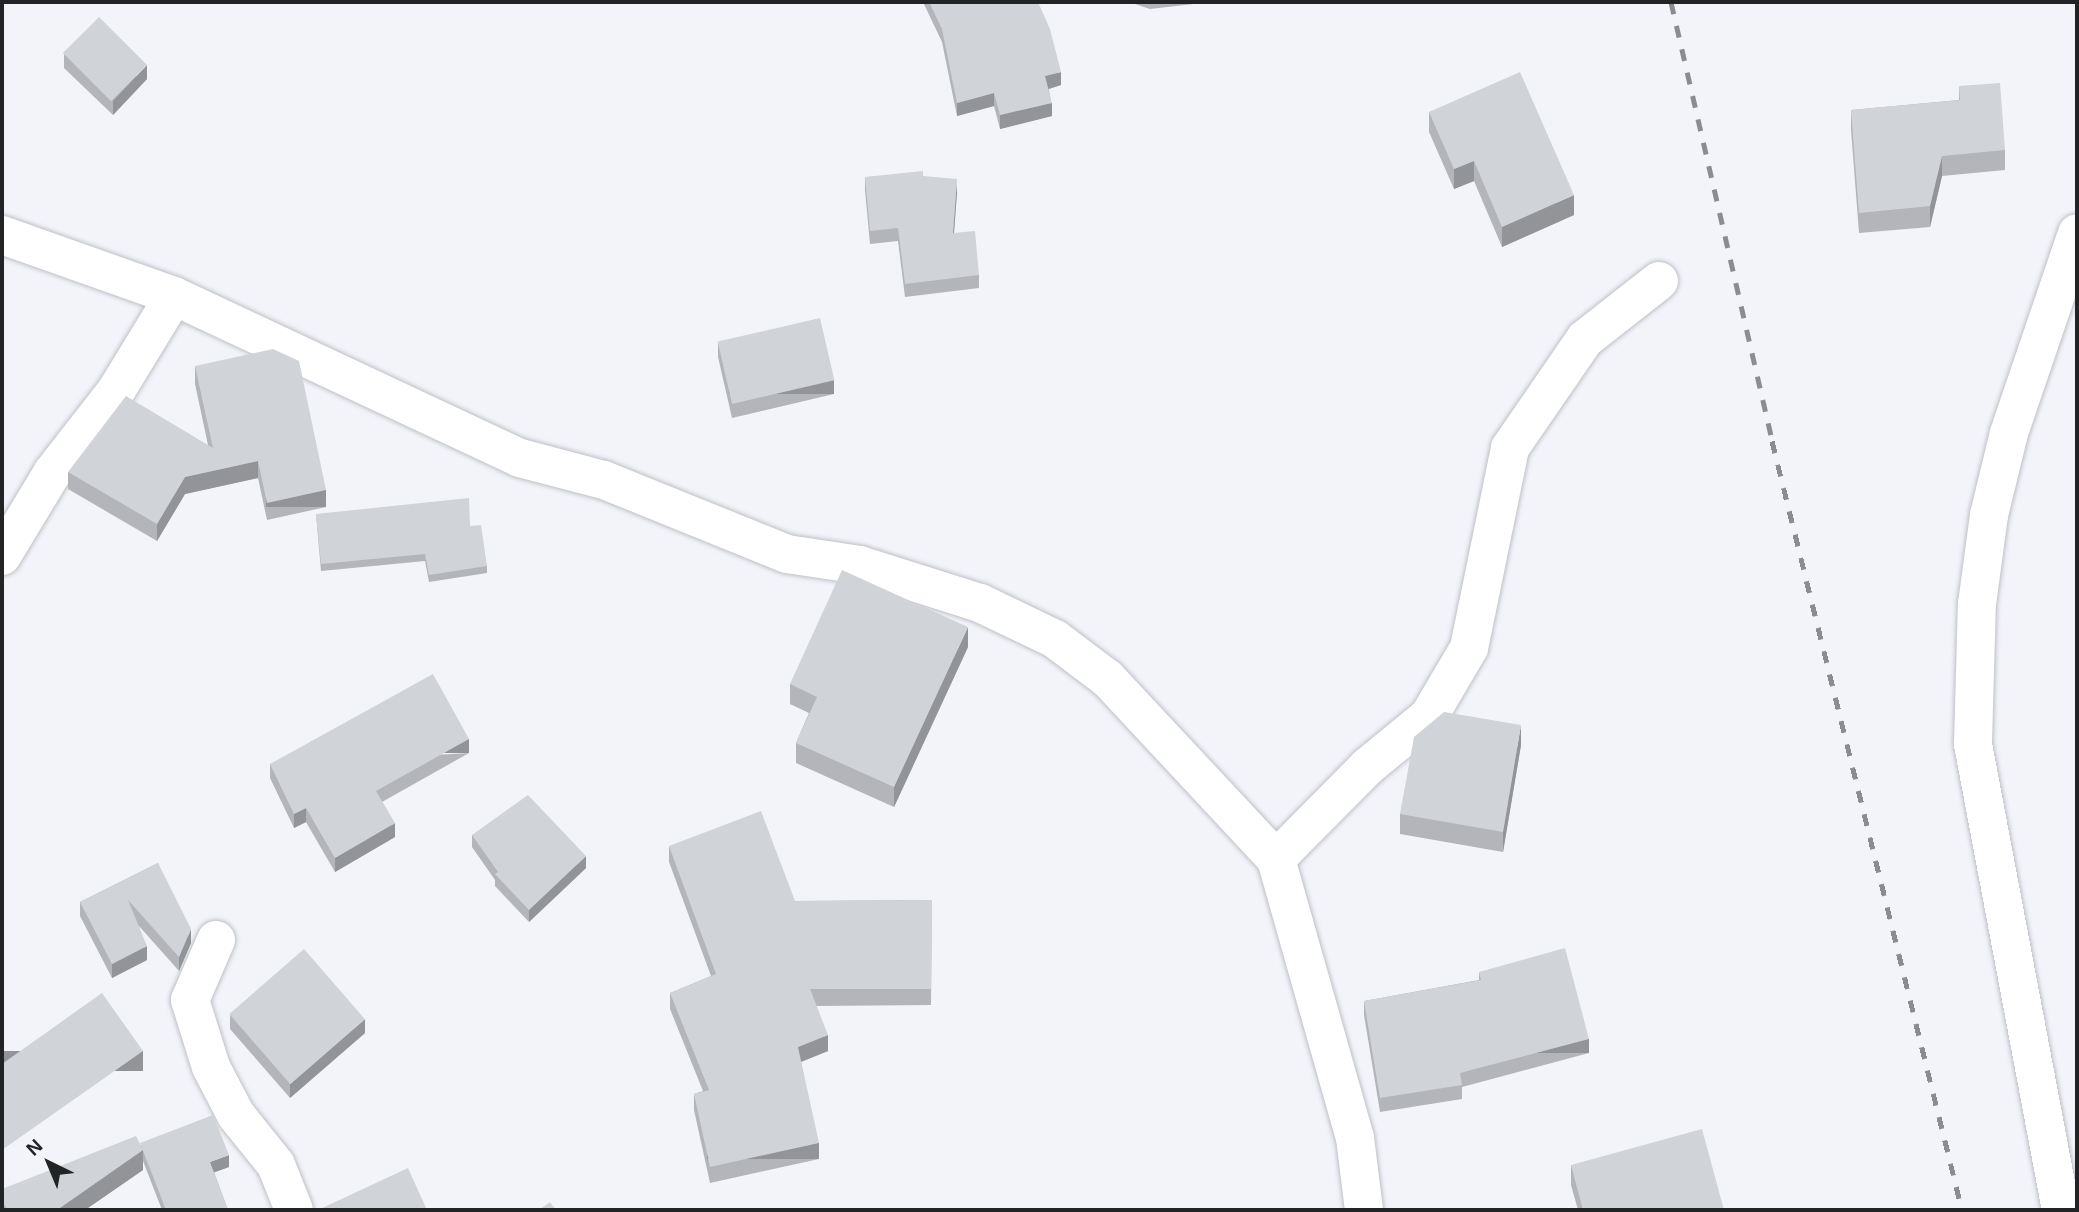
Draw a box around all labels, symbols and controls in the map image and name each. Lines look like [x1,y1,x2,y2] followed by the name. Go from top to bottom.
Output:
[14,1128,84,1198] north arrow
[22,1135,47,1160] text: N

